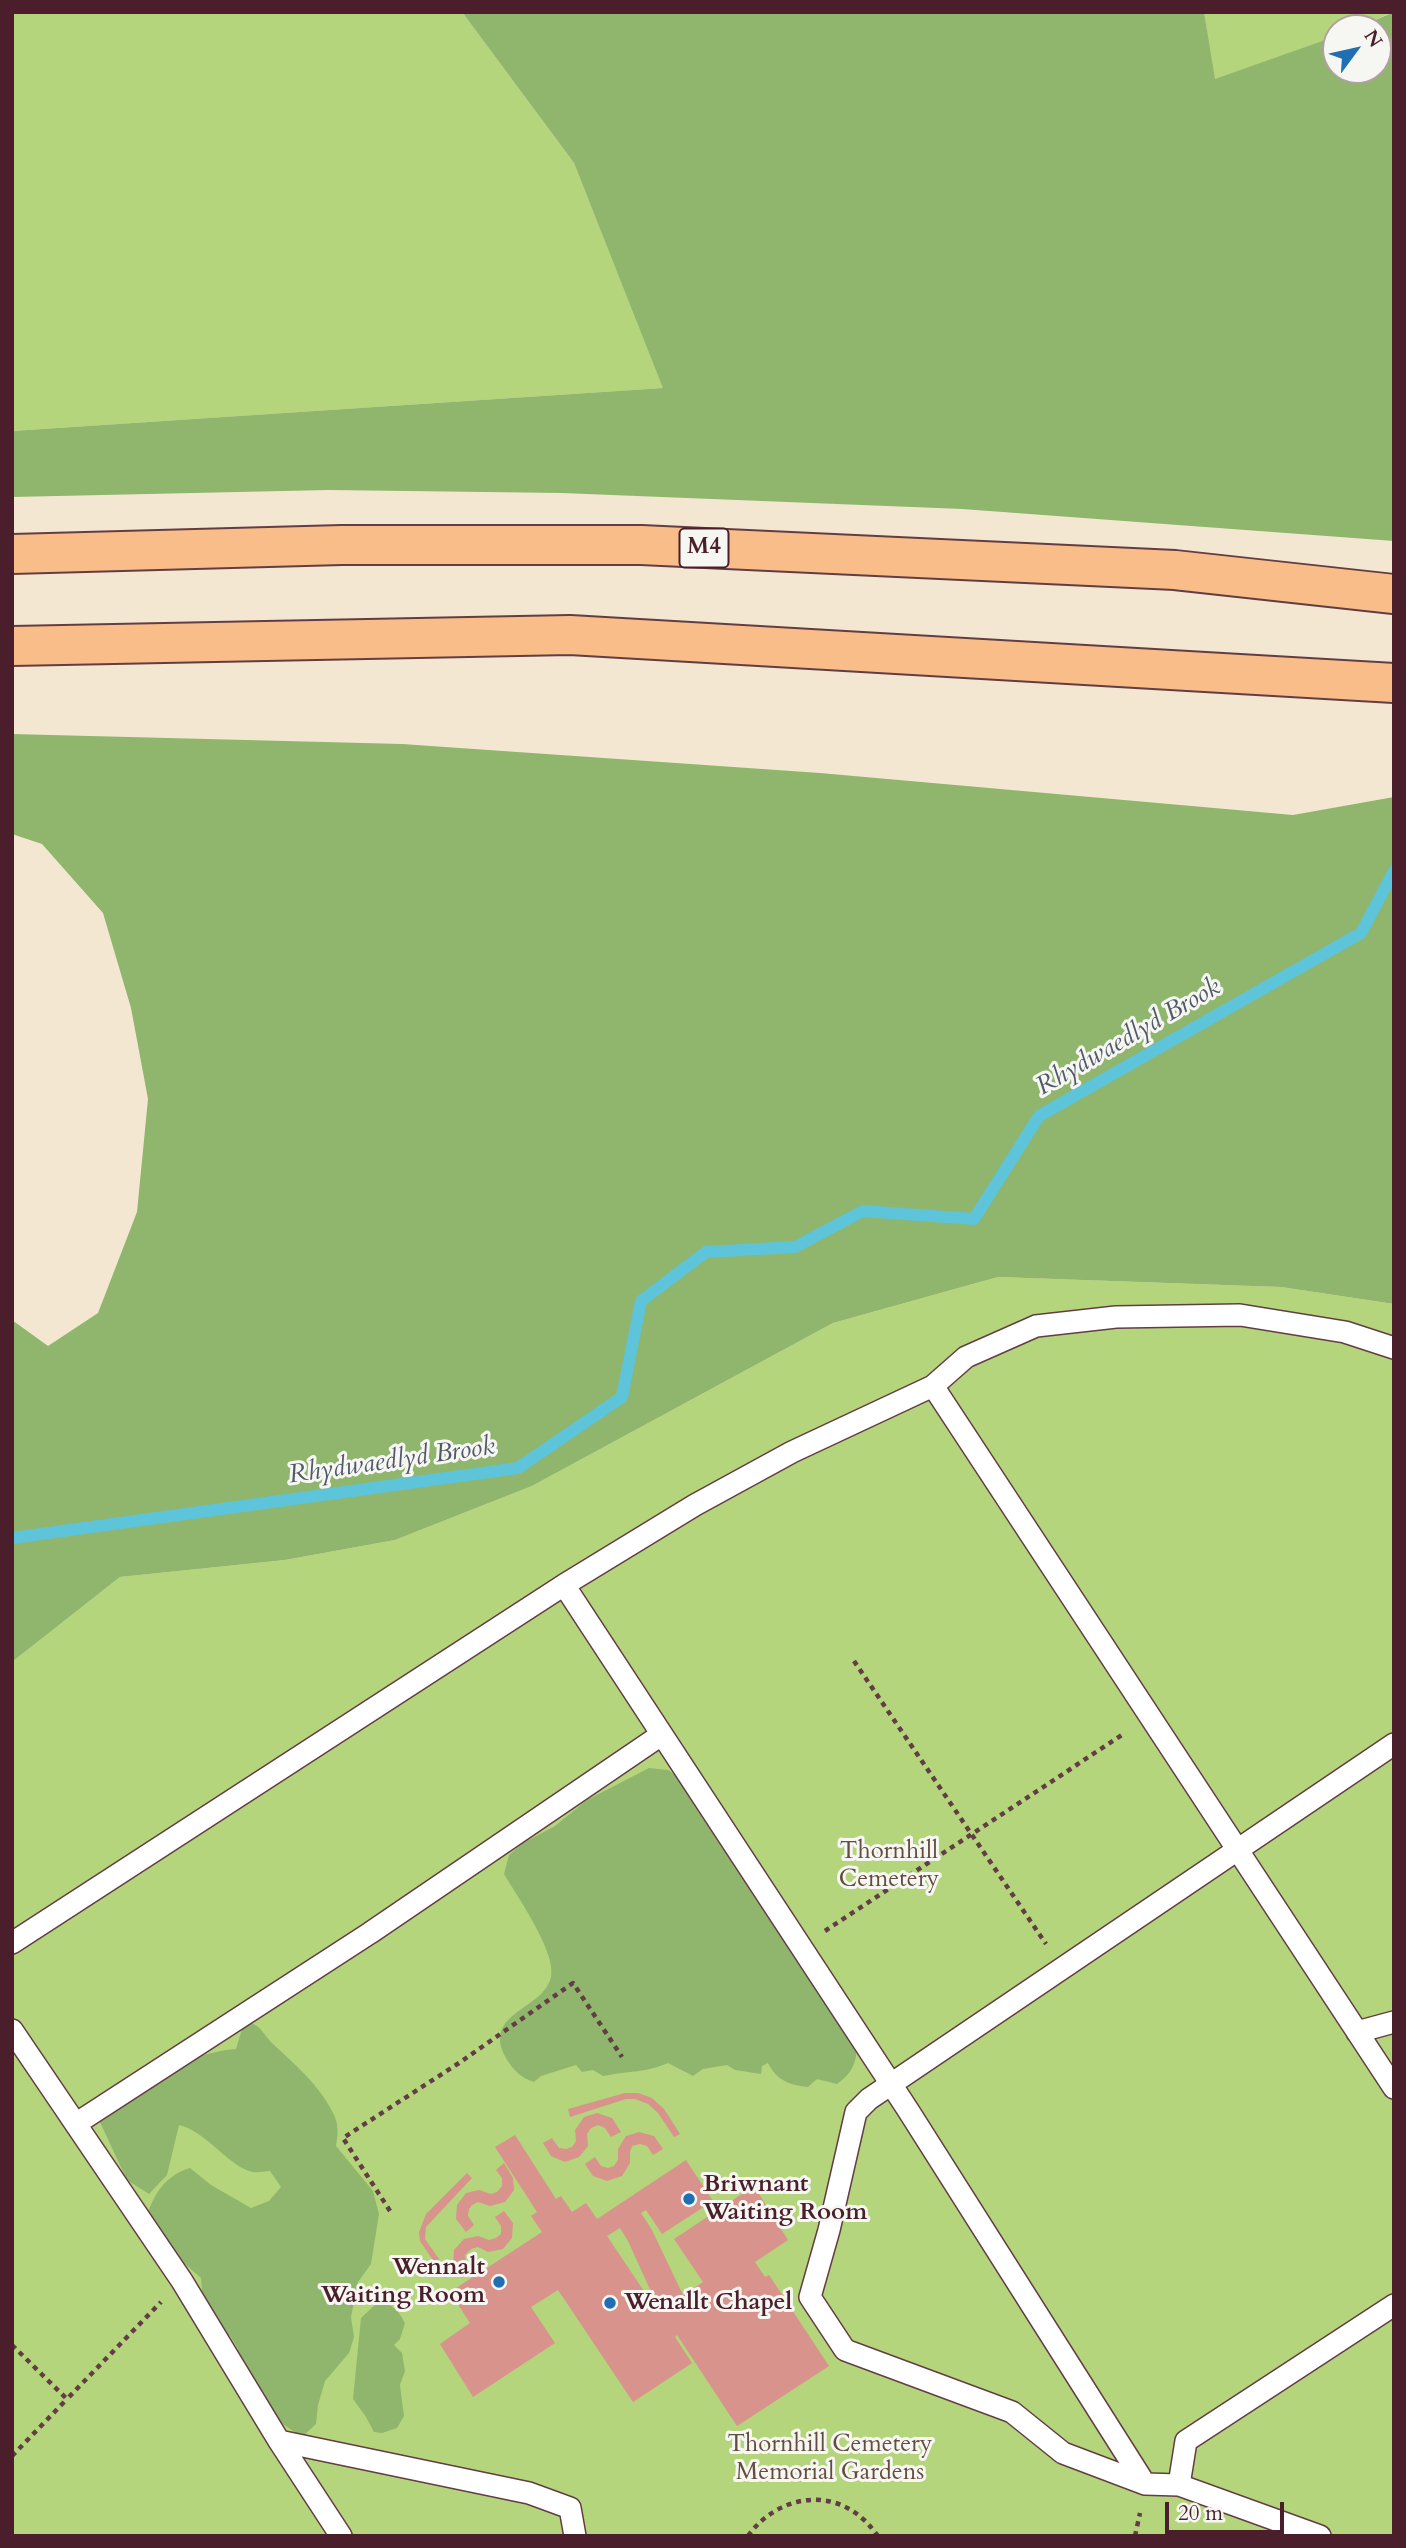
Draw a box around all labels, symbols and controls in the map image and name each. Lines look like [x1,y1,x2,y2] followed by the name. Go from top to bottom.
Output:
[1322,14,1392,84] north arrow
[1358,25,1388,53] text: N
[680,528,728,568] road number: M4
[1031,973,1227,1103] water label: Rhydwaedlyd Brook
[287,1432,497,1492] water label: Rhydwaedlyd Brook
[839,1838,939,1894] park label: Thornhill Cemetery
[703,2171,867,2227] place label: Briwnant Waiting Room
[681,2191,697,2207] marker: Briwnant Waiting Room
[321,2254,485,2310] place label: Wennalt Waiting Room
[491,2274,507,2290] marker: Wennalt Waiting Room
[624,2289,792,2317] place label: Wenallt Chapel
[602,2295,618,2311] marker: Wenallt Chapel
[727,2431,933,2487] park label: Thornhill Cemetery Memorial Gardens
[1168,2488,1287,2532] scale bar
[1178,2499,1223,2528] text: 20 m

